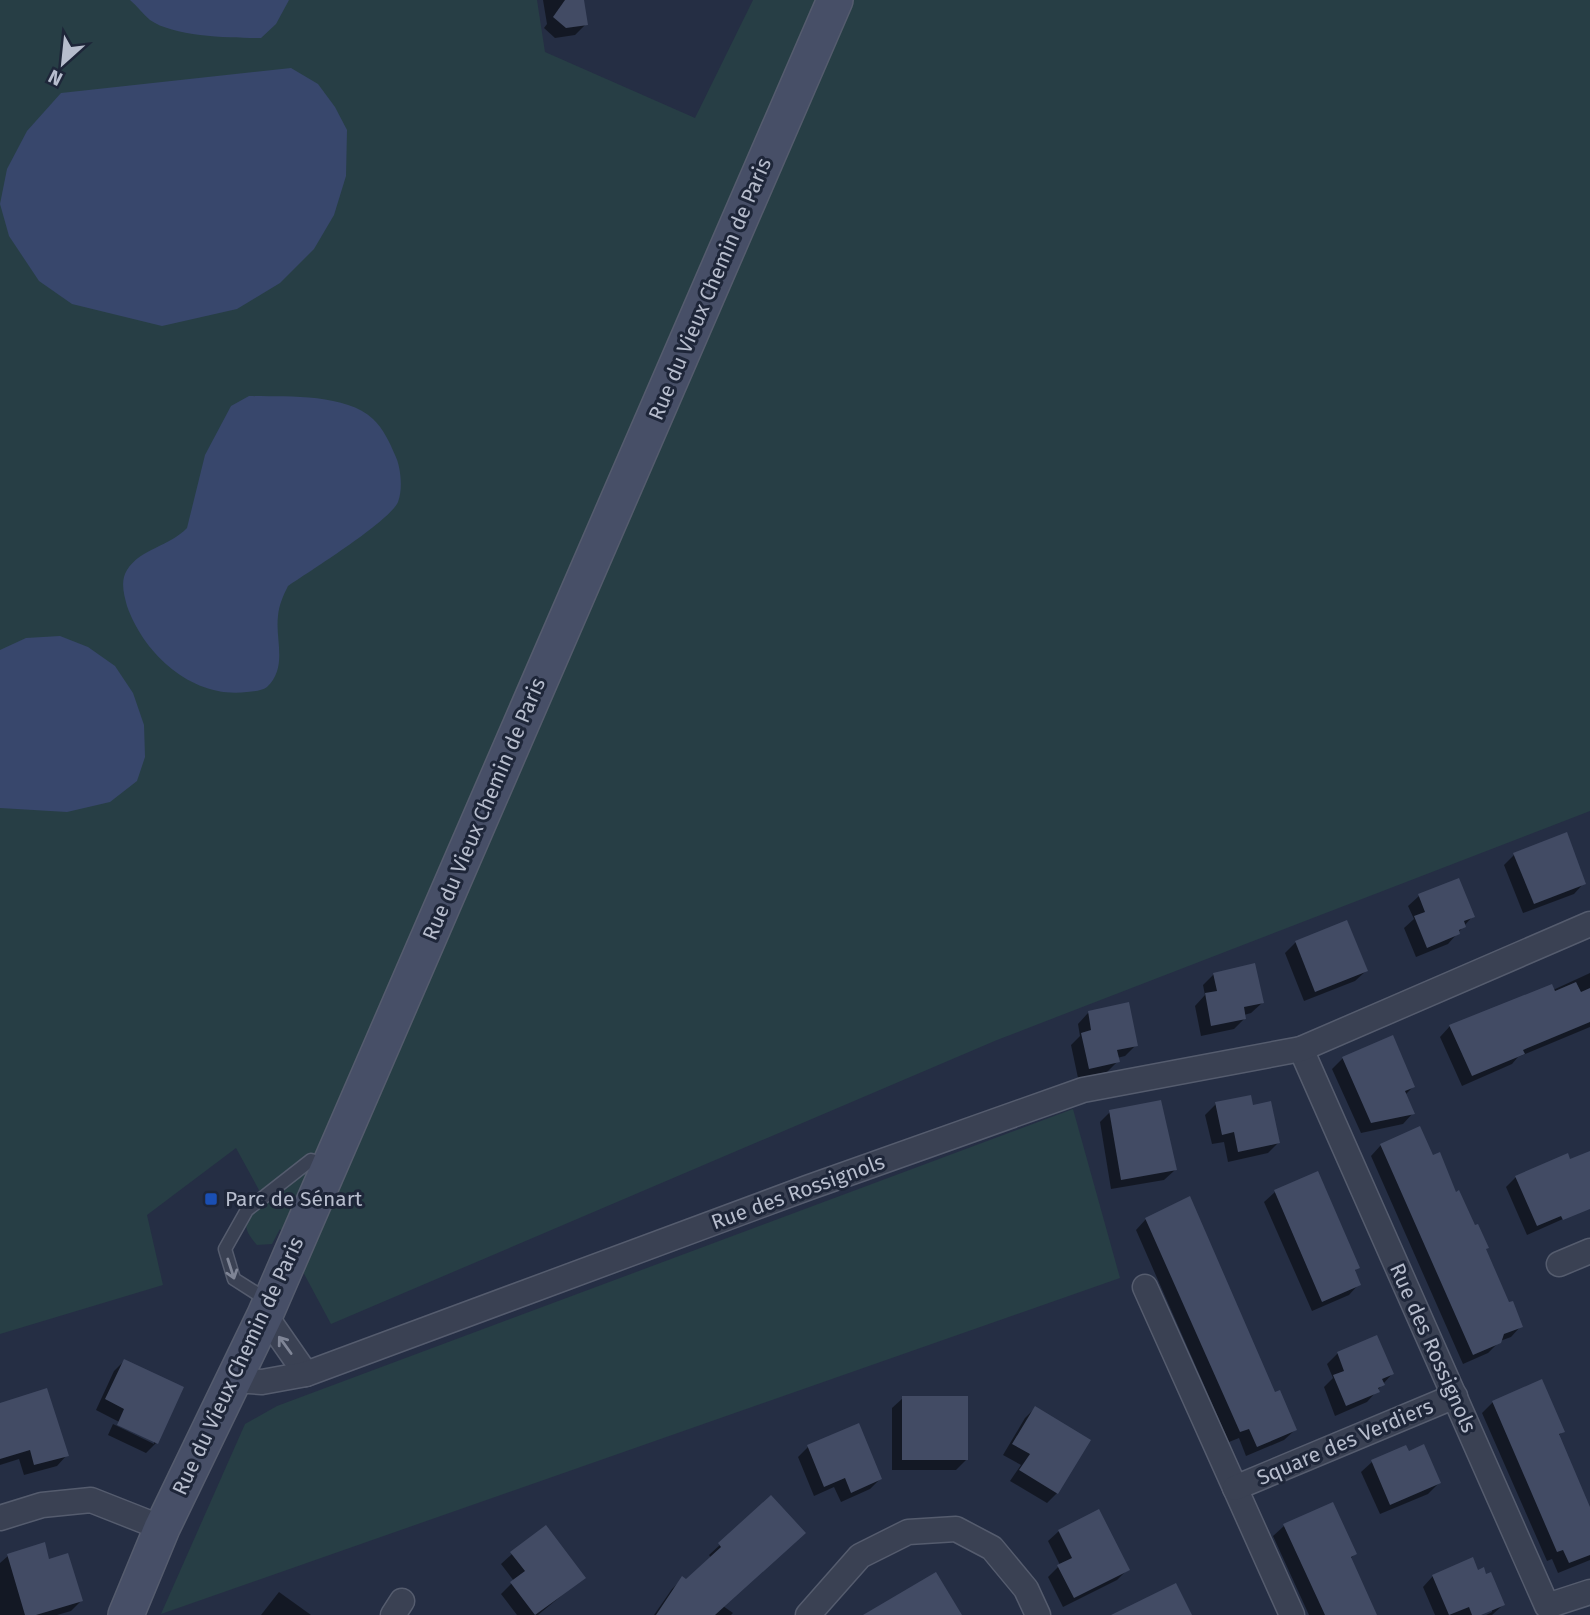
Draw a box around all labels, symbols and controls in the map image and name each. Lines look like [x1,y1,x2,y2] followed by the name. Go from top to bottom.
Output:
[28,28,98,98] north arrow
[45,65,66,91] text: N
[643,154,777,424] street label: Rue du Vieux Chemin de Paris
[417,674,551,944] street label: Rue du Vieux Chemin de Paris
[708,1148,888,1235] street label: Rue des Rossignols
[225,1186,363,1212] place label: Parc de Sénart
[203,1191,219,1207] marker: Parc de Sénart
[167,1232,310,1499] street label: Rue du Vieux Chemin de Paris
[226,1257,239,1279] one-way arrow
[1384,1259,1482,1437] street label: Rue des Rossignols
[278,1336,292,1355] one-way arrow
[1253,1393,1437,1491] street label: Square des Verdiers

